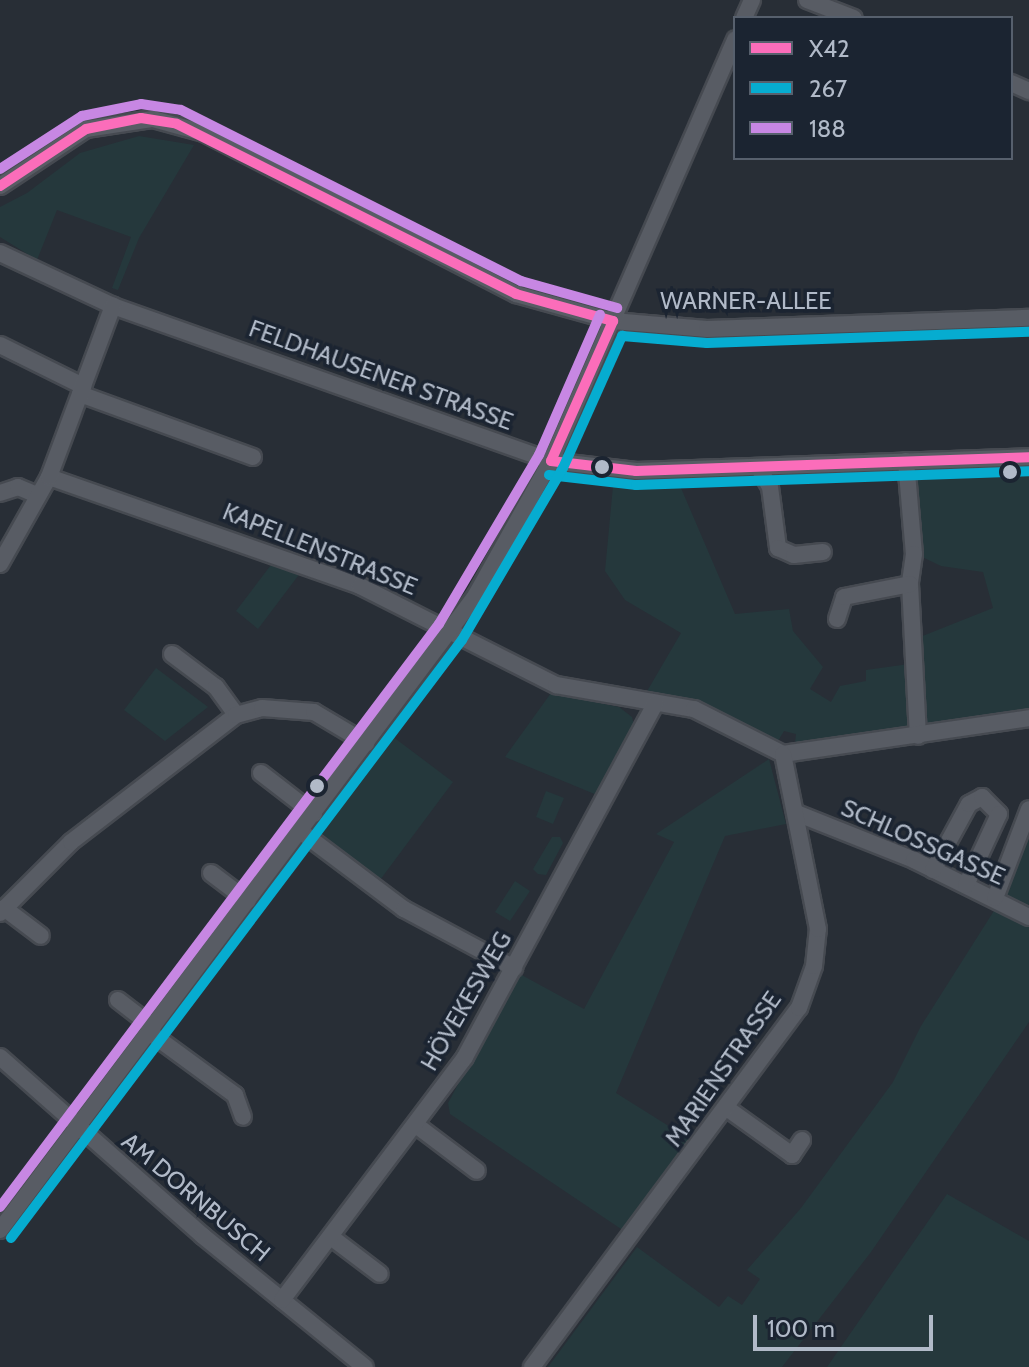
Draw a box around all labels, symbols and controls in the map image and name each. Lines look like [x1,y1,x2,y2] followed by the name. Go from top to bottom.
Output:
[733,16,1013,160] legend
[809,34,850,63] text: X42
[809,74,847,103] text: 267
[809,114,846,143] text: 188
[660,287,832,315] street label: WARNER-ALLEE
[245,314,517,436] street label: FELDHAUSENER STRASSE
[594,459,610,475] unlabelled marker
[1002,464,1018,480] unlabelled marker
[219,497,421,601] street label: KAPELLENSTRASSE
[309,778,325,794] unlabelled marker
[837,793,1009,891] street label: SCHLOSSGASSE
[415,926,517,1076] street label: HÖVEKESWEG
[659,986,787,1152] street label: MARIENSTRASSE
[116,1127,276,1267] street label: AM DORNBUSCH
[757,1299,937,1349] scale bar
[767,1314,835,1343] text: 100 m

